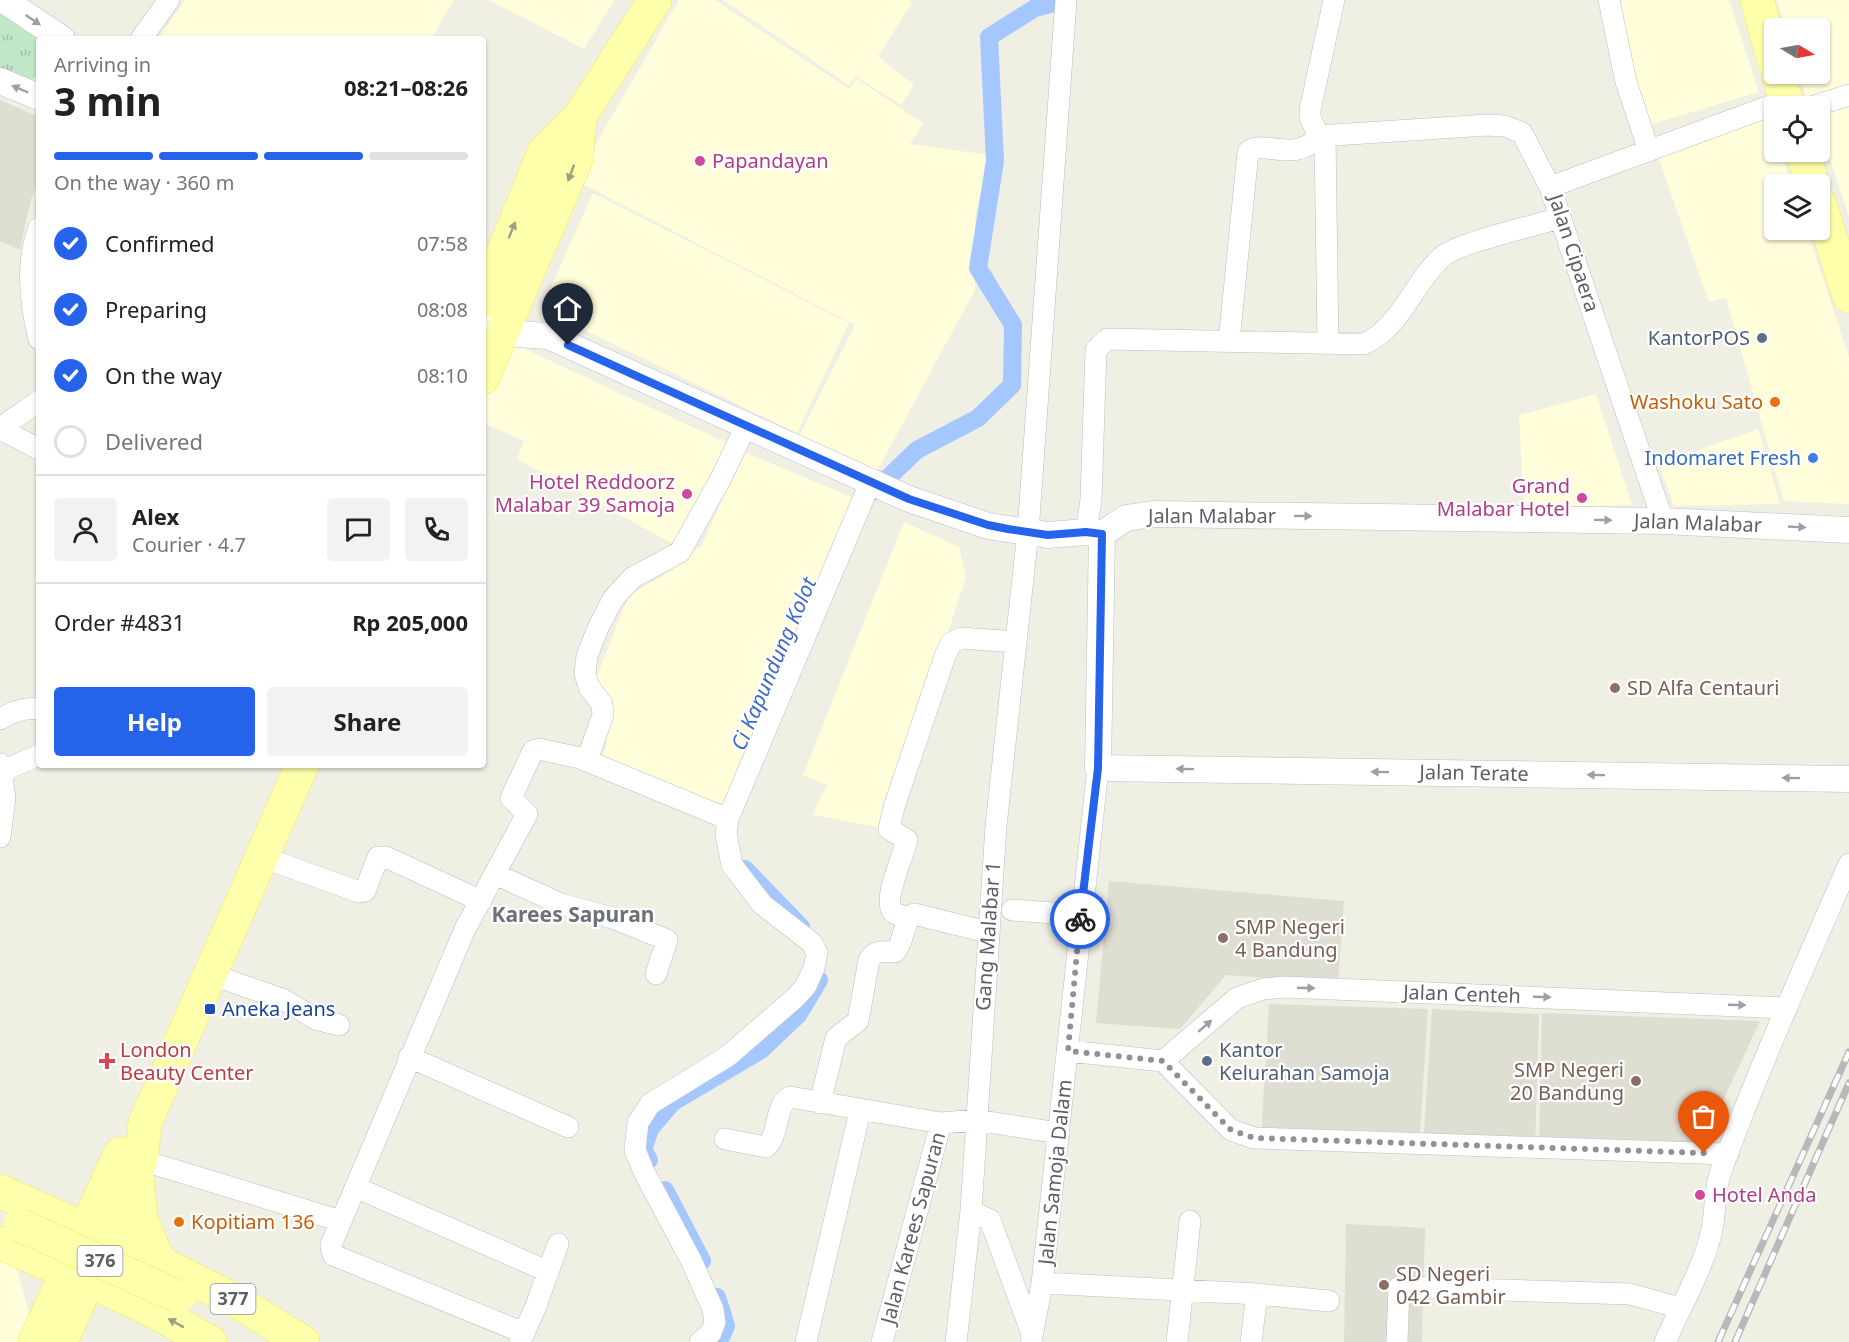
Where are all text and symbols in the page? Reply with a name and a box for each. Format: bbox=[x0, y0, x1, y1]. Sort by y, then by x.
one-way arrow bbox=[25, 14, 41, 25]
north arrow bbox=[1764, 18, 1830, 84]
map controls bbox=[1764, 18, 1830, 240]
text: Arriving in bbox=[54, 51, 151, 78]
text: 08:21–08:26 bbox=[344, 72, 468, 102]
text: 3 min bbox=[54, 74, 161, 127]
one-way arrow bbox=[10, 84, 28, 94]
button: locate bbox=[1764, 96, 1830, 162]
place label: Papandayan bbox=[712, 147, 829, 174]
marker: Papandayan bbox=[693, 154, 707, 168]
one-way arrow bbox=[566, 164, 575, 182]
text: On the way · 360 m bbox=[54, 169, 234, 196]
button: layers bbox=[1764, 174, 1830, 240]
street label: Jalan Cipaera bbox=[1542, 189, 1606, 315]
one-way arrow bbox=[507, 221, 517, 239]
icon: check bbox=[54, 227, 87, 260]
text: Confirmed bbox=[105, 228, 215, 258]
text: 07:58 bbox=[417, 230, 468, 257]
pin bbox=[542, 283, 593, 345]
icon: home bbox=[551, 292, 584, 325]
icon: check bbox=[54, 293, 87, 326]
text: Preparing bbox=[105, 294, 207, 324]
text: 08:08 bbox=[417, 296, 468, 323]
place label: KantorPOS bbox=[1648, 324, 1750, 351]
marker: KantorPOS bbox=[1755, 331, 1769, 345]
icon: check bbox=[54, 359, 87, 392]
text: On the way bbox=[105, 360, 222, 390]
text: 08:10 bbox=[417, 362, 468, 389]
place label: Washoku Sato bbox=[1630, 388, 1763, 415]
marker: Washoku Sato bbox=[1768, 395, 1782, 409]
text: Delivered bbox=[105, 426, 203, 456]
place label: Indomaret Fresh bbox=[1645, 444, 1801, 471]
marker: Indomaret Fresh bbox=[1806, 451, 1820, 465]
place label: Hotel Reddoorz Malabar 39 Samoja bbox=[495, 468, 675, 518]
place label: Grand Malabar Hotel bbox=[1437, 472, 1570, 522]
marker: Hotel Reddoorz Malabar 39 Samoja bbox=[680, 487, 694, 501]
marker: Grand Malabar Hotel bbox=[1575, 491, 1589, 505]
button: person bbox=[54, 498, 117, 561]
button: chat bbox=[327, 498, 390, 561]
button: phone bbox=[405, 498, 468, 561]
text: Alex bbox=[132, 501, 179, 531]
street label: Jalan Malabar bbox=[1146, 502, 1276, 529]
street label: Jalan Malabar bbox=[1632, 507, 1763, 538]
one-way arrow bbox=[1293, 511, 1312, 521]
one-way arrow bbox=[1593, 515, 1612, 525]
one-way arrow bbox=[1788, 523, 1807, 532]
text: Courier · 4.7 bbox=[132, 531, 246, 558]
water label: Ci Kapundung Kolot bbox=[724, 572, 823, 754]
text: Order #4831 bbox=[54, 607, 185, 637]
text: Rp 205,000 bbox=[352, 607, 468, 637]
place label: SD Alfa Centauri bbox=[1627, 674, 1780, 701]
marker: SD Alfa Centauri bbox=[1608, 681, 1622, 695]
button: Help bbox=[54, 687, 255, 756]
button: Share bbox=[267, 687, 468, 756]
street label: Jalan Terate bbox=[1417, 758, 1529, 787]
one-way arrow bbox=[1175, 764, 1194, 774]
one-way arrow bbox=[1370, 767, 1389, 777]
one-way arrow bbox=[1586, 770, 1605, 780]
one-way arrow bbox=[1781, 773, 1800, 783]
street label: Gang Malabar 1 bbox=[969, 860, 1006, 1012]
courier bbox=[1050, 889, 1110, 949]
district label: Karees Sapuran bbox=[492, 900, 654, 928]
icon: bike bbox=[1064, 903, 1097, 936]
place label: SMP Negeri 4 Bandung bbox=[1235, 913, 1345, 963]
marker: SMP Negeri 4 Bandung bbox=[1216, 931, 1230, 945]
street label: Jalan Centeh bbox=[1401, 978, 1521, 1009]
one-way arrow bbox=[1296, 983, 1315, 992]
one-way arrow bbox=[1533, 992, 1552, 1002]
place label: Aneka Jeans bbox=[222, 995, 335, 1022]
one-way arrow bbox=[1728, 1000, 1747, 1009]
marker: Aneka Jeans bbox=[203, 1002, 217, 1016]
one-way arrow bbox=[1197, 1019, 1213, 1032]
place label: London Beauty Center bbox=[120, 1036, 254, 1086]
place label: Kantor Kelurahan Samoja bbox=[1219, 1036, 1390, 1086]
marker: London Beauty Center bbox=[98, 1052, 116, 1070]
marker: Kantor Kelurahan Samoja bbox=[1200, 1054, 1214, 1068]
place label: SMP Negeri 20 Bandung bbox=[1510, 1056, 1624, 1106]
marker: SMP Negeri 20 Bandung bbox=[1629, 1074, 1643, 1088]
street label: Jalan Samoja Dalam bbox=[1031, 1078, 1078, 1268]
pin bbox=[1678, 1091, 1729, 1153]
icon: bag bbox=[1687, 1100, 1720, 1133]
street label: Jalan Karees Sapuran bbox=[873, 1129, 951, 1329]
place label: Hotel Anda bbox=[1712, 1181, 1816, 1208]
marker: Hotel Anda bbox=[1693, 1188, 1707, 1202]
place label: Kopitiam 136 bbox=[191, 1208, 315, 1235]
marker: Kopitiam 136 bbox=[172, 1215, 186, 1229]
road number: 376 bbox=[78, 1246, 122, 1276]
place label: SD Negeri 042 Gambir bbox=[1396, 1260, 1506, 1310]
marker: SD Negeri 042 Gambir bbox=[1377, 1278, 1391, 1292]
road number: 377 bbox=[210, 1284, 256, 1314]
one-way arrow bbox=[167, 1318, 184, 1328]

